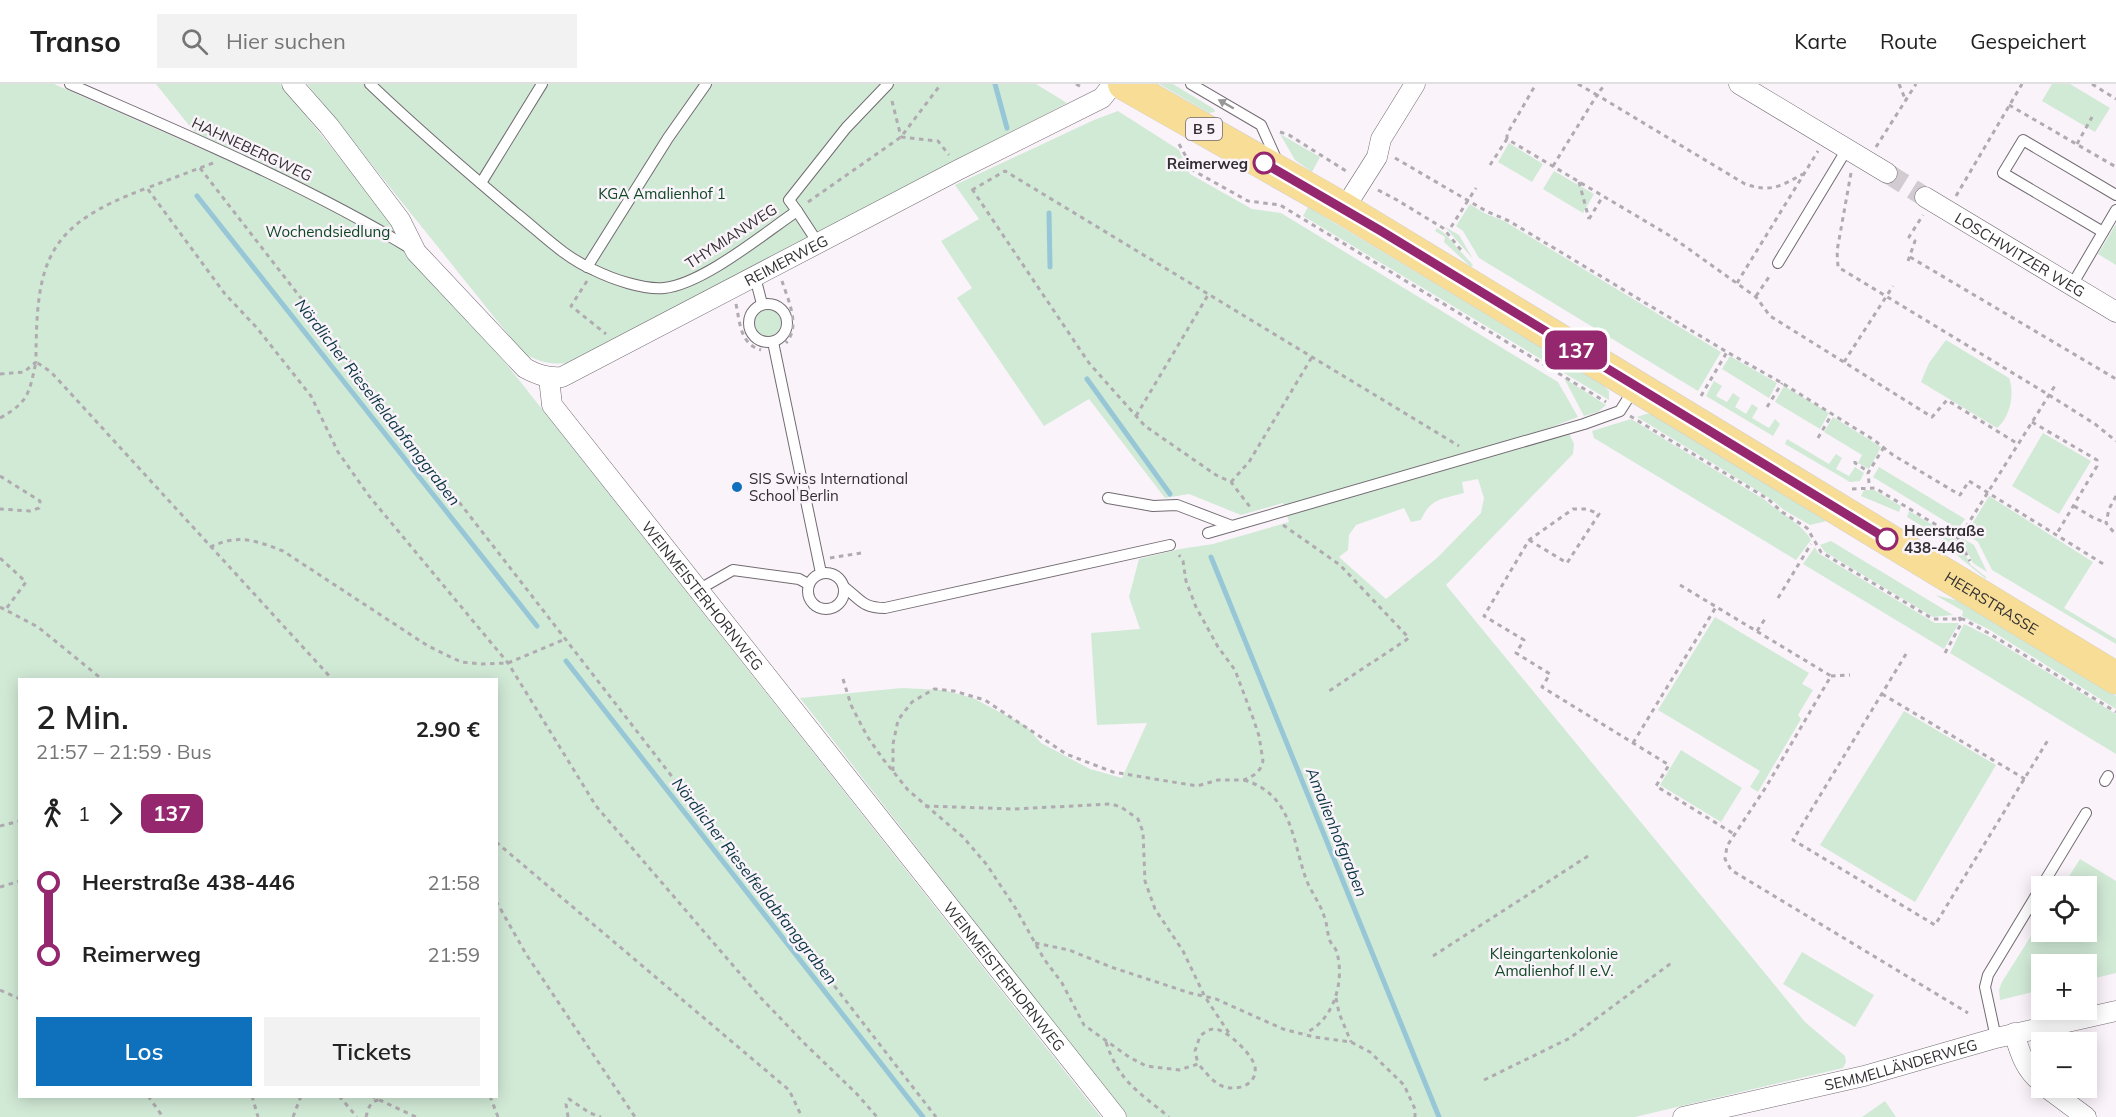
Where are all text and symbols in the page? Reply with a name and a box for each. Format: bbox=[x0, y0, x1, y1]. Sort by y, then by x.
search box bbox=[157, 14, 577, 68]
text: Transo bbox=[30, 24, 121, 59]
icon: search bbox=[178, 25, 211, 58]
text: Hier suchen bbox=[226, 27, 346, 55]
text: Karte bbox=[1794, 28, 1847, 54]
text: Route bbox=[1880, 28, 1937, 54]
text: Gespeichert bbox=[1970, 28, 2086, 54]
one-way arrow bbox=[1218, 99, 1234, 110]
street label: HAHNEBERGWEG bbox=[189, 113, 315, 185]
road number: B 5 bbox=[1186, 118, 1222, 140]
marker: Reimerweg bbox=[1253, 152, 1275, 174]
place label: Reimerweg bbox=[1167, 154, 1248, 173]
park label: KGA Amalienhof 1 bbox=[598, 184, 726, 203]
street label: THYMIANWEG bbox=[682, 199, 780, 273]
street label: LOSCHWITZER WEG bbox=[1952, 208, 2089, 301]
park label: Wochendsiedlung bbox=[266, 222, 390, 241]
street label: REIMERWEG bbox=[741, 230, 831, 290]
water label: Nördlicher Rieselfeldabfanggraben bbox=[291, 295, 465, 509]
line badge: 137 bbox=[1542, 330, 1610, 370]
text: 137 bbox=[1557, 337, 1595, 363]
place label: SIS Swiss International School Berlin bbox=[749, 469, 908, 505]
marker: SIS Swiss International School Berlin bbox=[730, 480, 744, 494]
street label: WEINMEISTERHORNWEG bbox=[638, 517, 768, 674]
place label: Heerstraße 438-446 bbox=[1904, 521, 1984, 557]
marker: Heerstraße 438-446 bbox=[1876, 528, 1898, 550]
street label: HEERSTRASSE bbox=[1941, 567, 2042, 638]
text: 2 Min. bbox=[36, 696, 129, 737]
text: 2.90 € bbox=[416, 715, 480, 743]
text: 21:57 – 21:59 · Bus bbox=[36, 739, 212, 764]
water label: Amalienhofgraben bbox=[1302, 764, 1372, 899]
water label: Nördlicher Rieselfeldabfanggraben bbox=[668, 774, 842, 988]
icon: walk bbox=[36, 797, 69, 830]
icon: forward bbox=[99, 797, 132, 830]
text: 137 bbox=[153, 800, 191, 826]
text: 1 bbox=[78, 801, 90, 826]
text: Heerstraße 438-446 bbox=[82, 868, 295, 896]
text: 21:58 bbox=[427, 870, 480, 895]
map controls bbox=[2031, 876, 2097, 1098]
button: locate bbox=[2031, 876, 2097, 942]
street label: WEINMEISTERHORNWEG bbox=[940, 898, 1069, 1055]
text: Reimerweg bbox=[82, 940, 201, 968]
text: 21:59 bbox=[427, 942, 480, 967]
park label: Kleingartenkolonie Amalienhof II e.V. bbox=[1490, 944, 1618, 980]
button: + bbox=[2031, 954, 2097, 1020]
button: Los bbox=[36, 1017, 252, 1086]
button: Tickets bbox=[264, 1017, 480, 1086]
button: − bbox=[2031, 1032, 2097, 1098]
street label: SEMMELLÄNDERWEG bbox=[1822, 1034, 1979, 1094]

